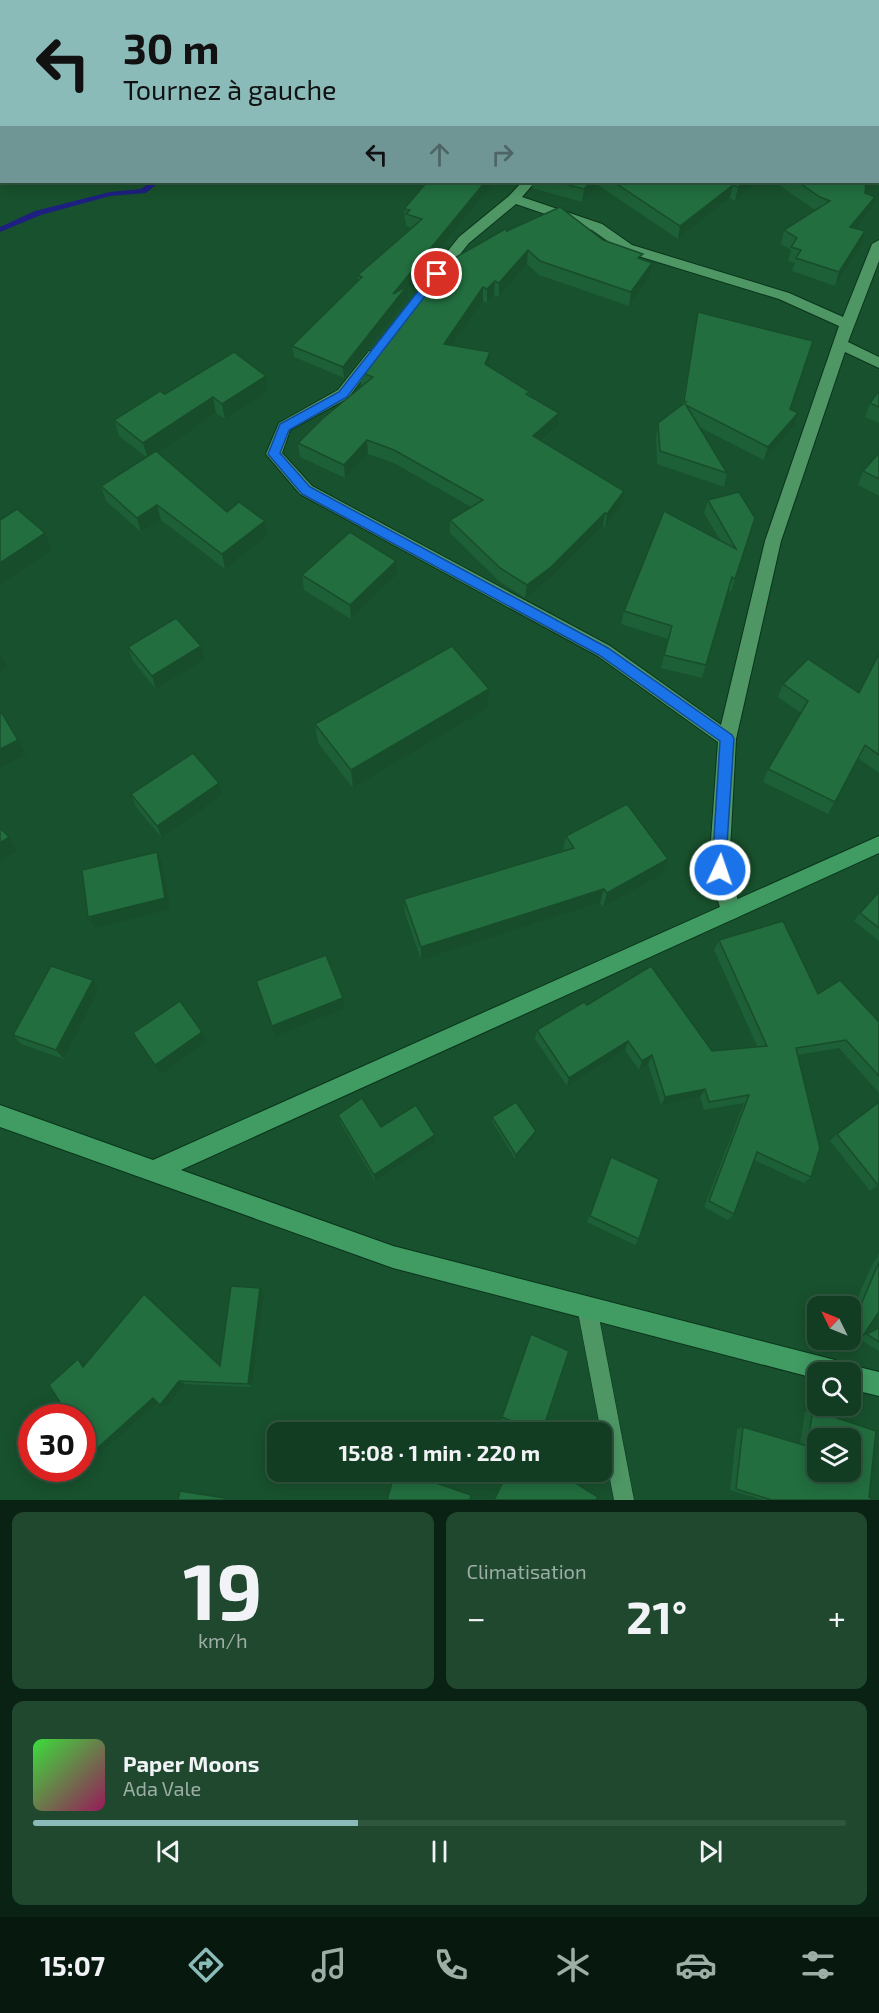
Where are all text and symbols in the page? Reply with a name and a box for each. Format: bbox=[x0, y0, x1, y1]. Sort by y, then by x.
text: 30 m bbox=[123, 22, 219, 72]
icon: left bbox=[24, 24, 102, 102]
text: Tournez à gauche bbox=[123, 73, 337, 105]
icon: left bbox=[360, 138, 393, 171]
icon: ahead bbox=[423, 138, 456, 171]
icon: right bbox=[486, 138, 519, 171]
pin bbox=[411, 248, 462, 299]
icon: arrive bbox=[420, 257, 453, 290]
position arrow bbox=[688, 838, 752, 902]
north arrow bbox=[807, 1296, 861, 1350]
map controls bbox=[807, 1296, 861, 1482]
button: search bbox=[807, 1362, 861, 1416]
speed limit sign: 30 bbox=[18, 1404, 96, 1482]
button: layers bbox=[807, 1428, 861, 1482]
text: 15:08 · 1 min · 220 m bbox=[339, 1439, 540, 1465]
text: 19 bbox=[183, 1542, 263, 1636]
text: Climatisation bbox=[467, 1559, 587, 1583]
text: 21° bbox=[626, 1589, 687, 1643]
text: − bbox=[467, 1597, 486, 1637]
text: + bbox=[828, 1597, 846, 1637]
text: km/h bbox=[198, 1628, 248, 1652]
text: Paper Moons bbox=[123, 1750, 259, 1776]
text: Ada Vale bbox=[123, 1776, 201, 1800]
icon: previous bbox=[152, 1835, 185, 1868]
icon: pause bbox=[423, 1835, 456, 1868]
icon: next bbox=[694, 1835, 727, 1868]
icon: directions bbox=[185, 1944, 227, 1986]
icon: music bbox=[308, 1944, 350, 1986]
icon: phone bbox=[430, 1944, 472, 1986]
icon: climate bbox=[552, 1944, 594, 1986]
icon: car bbox=[675, 1944, 717, 1986]
icon: filters bbox=[797, 1944, 839, 1986]
text: 15:07 bbox=[40, 1949, 105, 1981]

